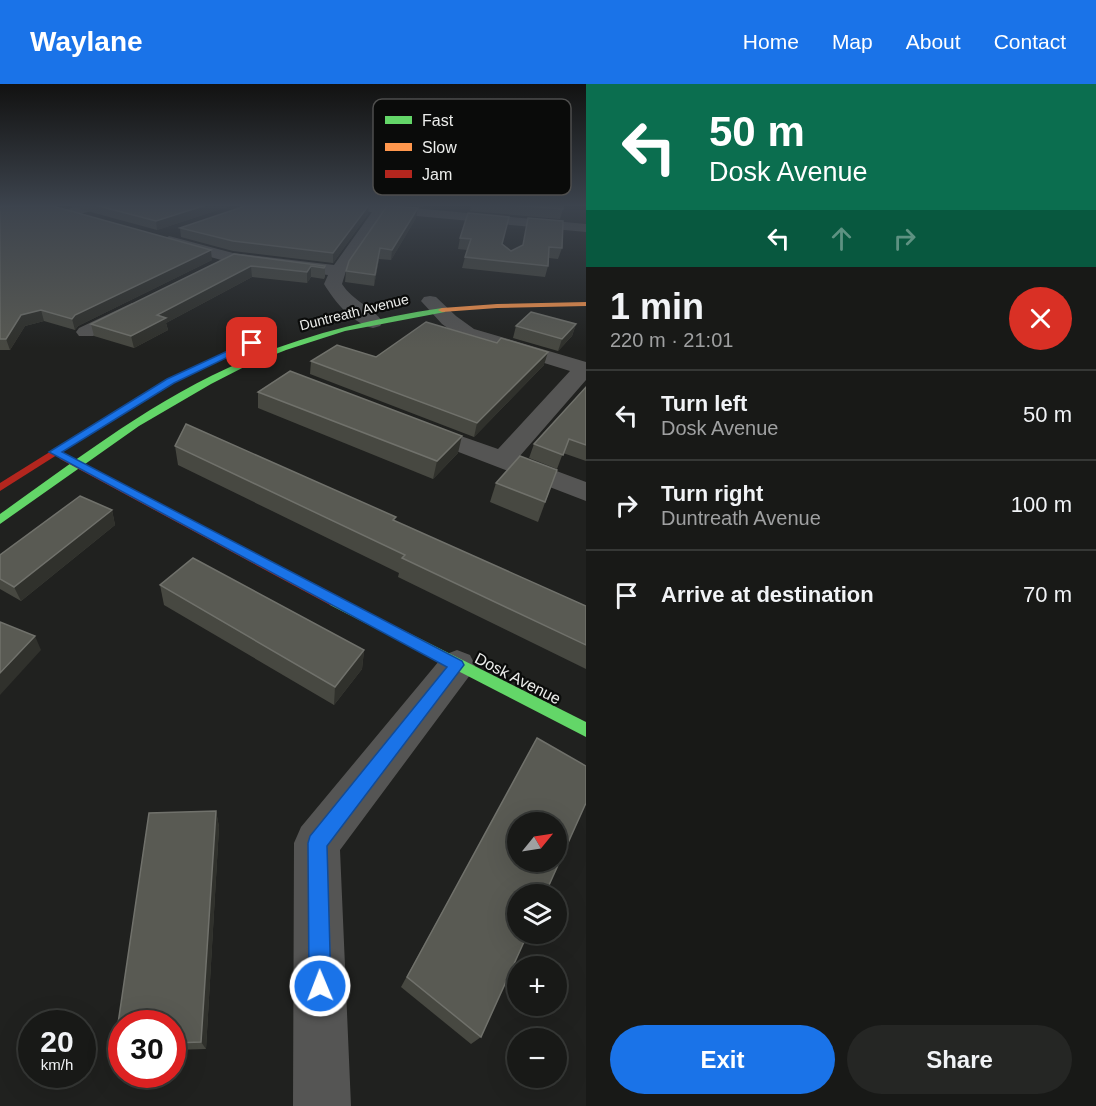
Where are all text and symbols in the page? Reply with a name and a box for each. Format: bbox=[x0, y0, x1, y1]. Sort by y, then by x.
text: Waylane bbox=[30, 26, 143, 57]
text: Home bbox=[743, 30, 799, 53]
text: Map bbox=[832, 30, 873, 53]
text: About bbox=[906, 30, 961, 53]
text: Contact bbox=[994, 30, 1066, 53]
legend bbox=[373, 99, 571, 195]
icon: left bbox=[610, 108, 688, 186]
text: 50 m bbox=[709, 108, 805, 155]
text: Fast bbox=[422, 112, 454, 129]
text: Slow bbox=[422, 139, 457, 156]
text: Dosk Avenue bbox=[709, 157, 868, 187]
text: Jam bbox=[422, 166, 452, 183]
icon: left bbox=[762, 222, 795, 255]
icon: ahead bbox=[825, 222, 858, 255]
icon: right bbox=[888, 222, 921, 255]
text: 1 min bbox=[610, 286, 704, 327]
button: close bbox=[1009, 287, 1072, 350]
street label: Duntreath Avenue bbox=[298, 291, 410, 333]
pin bbox=[226, 317, 277, 368]
icon: arrive bbox=[235, 326, 268, 359]
text: 220 m · 21:01 bbox=[610, 329, 733, 351]
text: Turn left bbox=[661, 391, 747, 416]
icon: left bbox=[610, 399, 643, 432]
text: 50 m bbox=[1023, 402, 1072, 427]
text: Dosk Avenue bbox=[661, 417, 779, 439]
text: Turn right bbox=[661, 481, 763, 506]
icon: right bbox=[610, 489, 643, 522]
text: 100 m bbox=[1011, 492, 1072, 517]
text: Duntreath Avenue bbox=[661, 507, 821, 529]
icon: arrive bbox=[610, 579, 643, 612]
text: Arrive at destination bbox=[661, 582, 874, 607]
text: 70 m bbox=[1023, 582, 1072, 607]
street label: Dosk Avenue bbox=[472, 650, 564, 707]
north arrow bbox=[507, 812, 567, 872]
map controls bbox=[507, 812, 567, 1088]
button: layers bbox=[507, 884, 567, 944]
position arrow bbox=[288, 954, 352, 1018]
button: + bbox=[507, 956, 567, 1016]
speed limit sign: 30 bbox=[108, 1010, 186, 1088]
text: 20 bbox=[40, 1025, 74, 1058]
button: Exit bbox=[610, 1025, 835, 1094]
button: Share bbox=[847, 1025, 1072, 1094]
button: − bbox=[507, 1028, 567, 1088]
text: km/h bbox=[41, 1056, 73, 1073]

